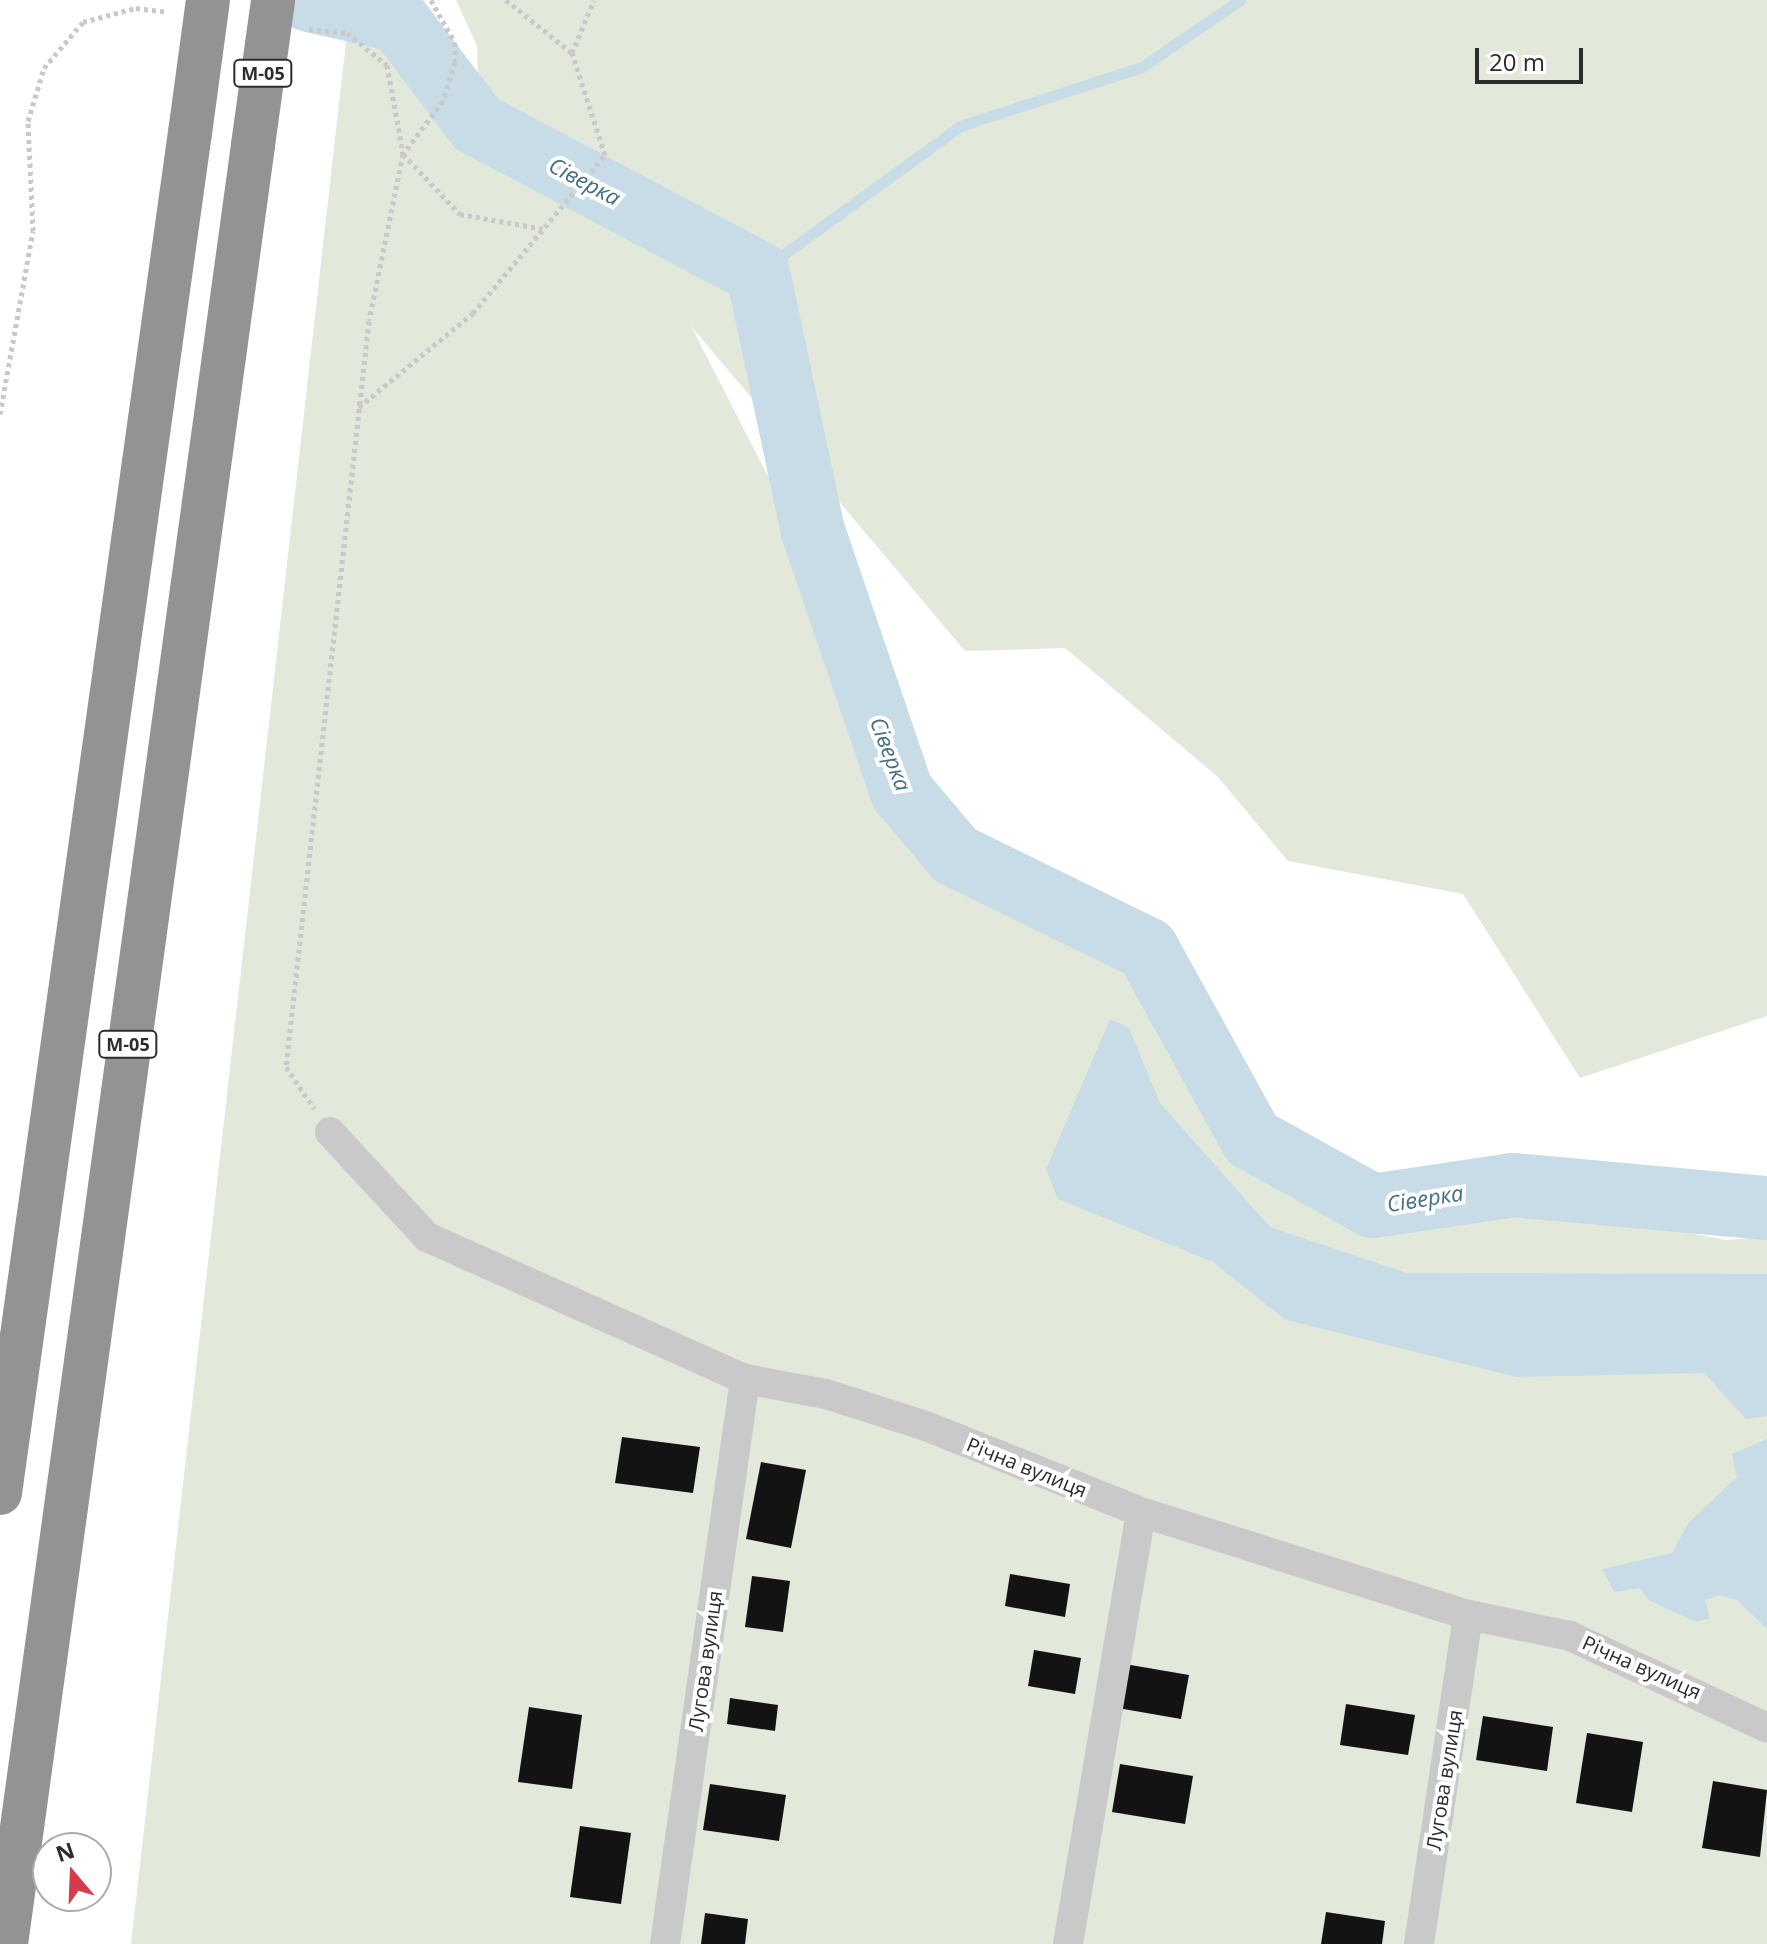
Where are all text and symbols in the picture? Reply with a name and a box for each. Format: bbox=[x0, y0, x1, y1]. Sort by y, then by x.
scale bar bbox=[1479, 32, 1587, 82]
text: 20 m bbox=[1489, 45, 1545, 78]
road number: М-05 bbox=[233, 59, 293, 87]
water label: Сіверка bbox=[545, 151, 625, 211]
water label: Сіверка bbox=[865, 713, 917, 795]
road number: М-05 bbox=[98, 1030, 158, 1058]
water label: Сіверка bbox=[1385, 1179, 1465, 1217]
street label: Річна вулиця bbox=[963, 1432, 1091, 1502]
street label: Лугова вулиця bbox=[683, 1589, 727, 1733]
street label: Річна вулиця bbox=[1579, 1630, 1705, 1704]
street label: Лугова вулиця bbox=[1421, 1708, 1467, 1852]
north arrow bbox=[32, 1832, 112, 1912]
text: N bbox=[51, 1834, 78, 1868]

